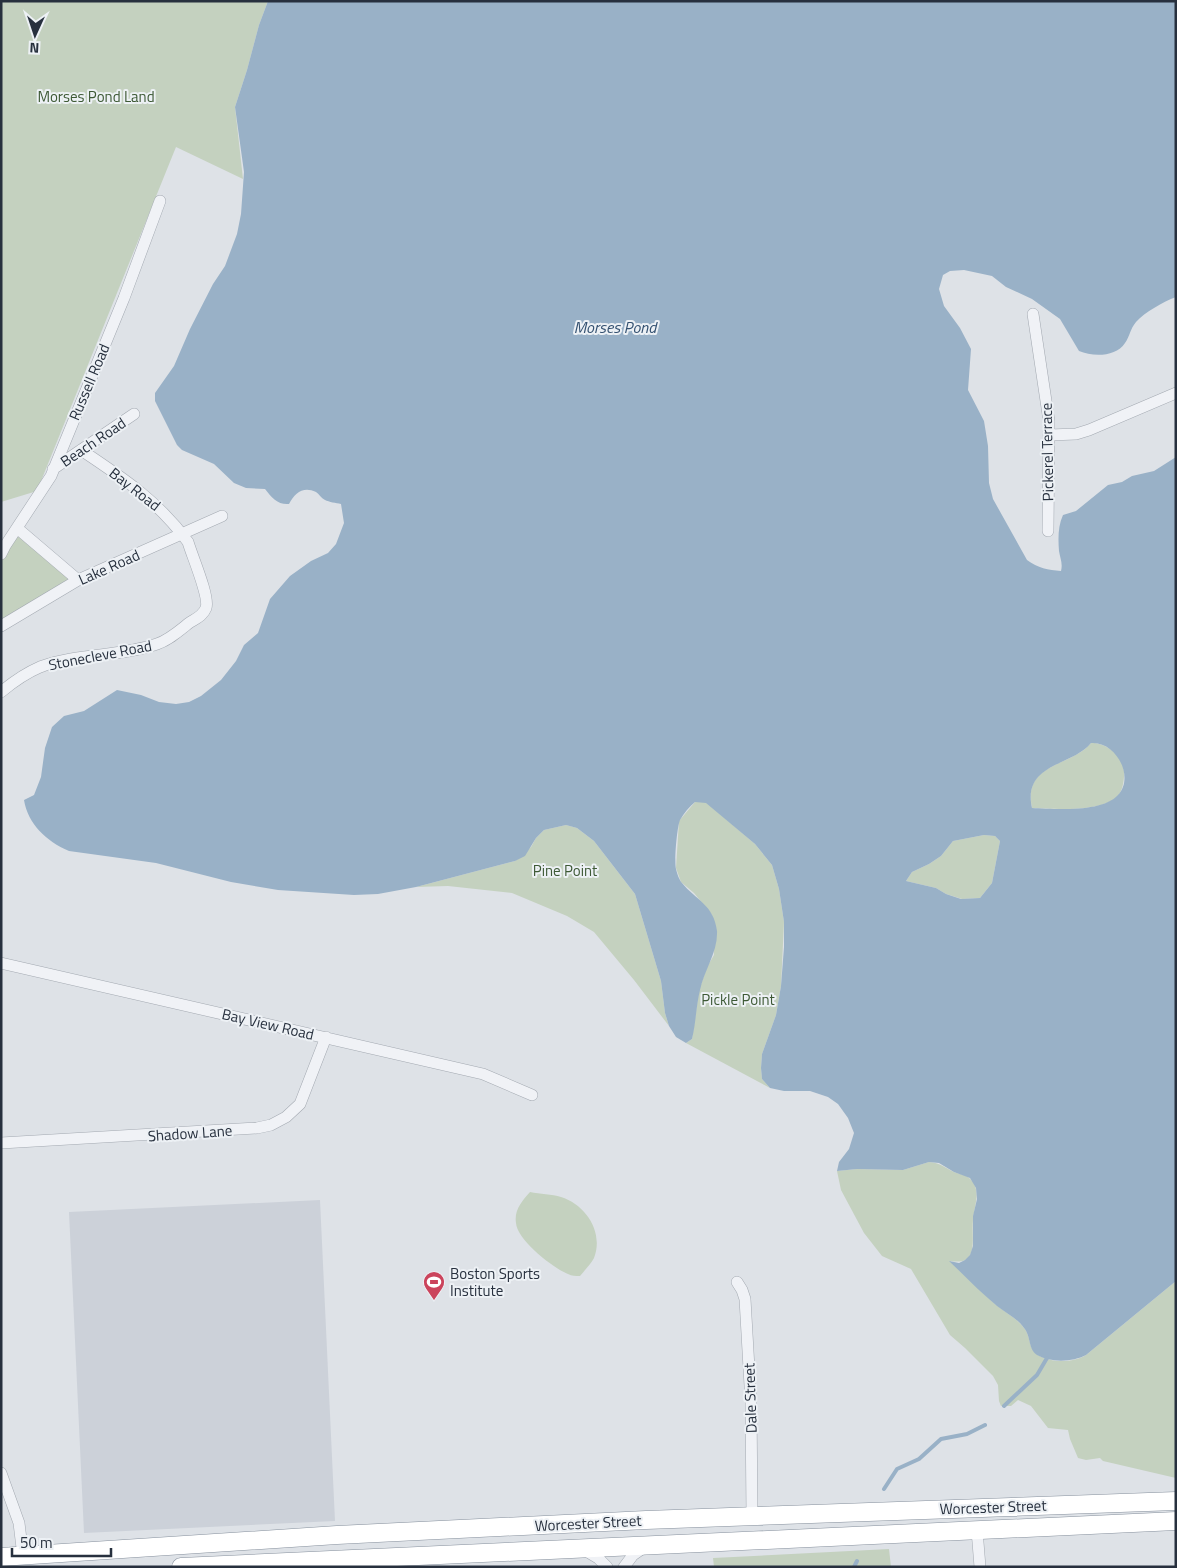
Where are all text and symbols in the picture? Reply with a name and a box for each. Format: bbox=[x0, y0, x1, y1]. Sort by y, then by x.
north arrow bbox=[10, 10, 60, 60]
text: N bbox=[29, 38, 40, 59]
park label: Morses Pond Land bbox=[37, 85, 155, 108]
water label: Morses Pond bbox=[574, 315, 658, 339]
street label: Russell Road bbox=[63, 340, 115, 424]
street label: Pickerel Terrace bbox=[1035, 402, 1059, 502]
street label: Beach Road bbox=[56, 412, 130, 472]
street label: Bay Road bbox=[104, 462, 166, 516]
street label: Lake Road bbox=[75, 543, 143, 591]
street label: Stonecleve Road bbox=[46, 634, 154, 676]
park label: Pine Point bbox=[533, 859, 598, 882]
park label: Pickle Point bbox=[701, 988, 776, 1011]
street label: Bay View Road bbox=[220, 1002, 316, 1046]
street label: Shadow Lane bbox=[147, 1119, 233, 1147]
place label: Boston Sports Institute bbox=[450, 1262, 540, 1302]
sports icon: Boston Sports Institute bbox=[422, 1270, 446, 1301]
street label: Dale Street bbox=[737, 1362, 763, 1433]
street label: Worcester Street bbox=[939, 1494, 1048, 1520]
street label: Worcester Street bbox=[534, 1509, 643, 1537]
scale bar bbox=[12, 1526, 111, 1558]
text: 50 m bbox=[20, 1531, 53, 1554]

